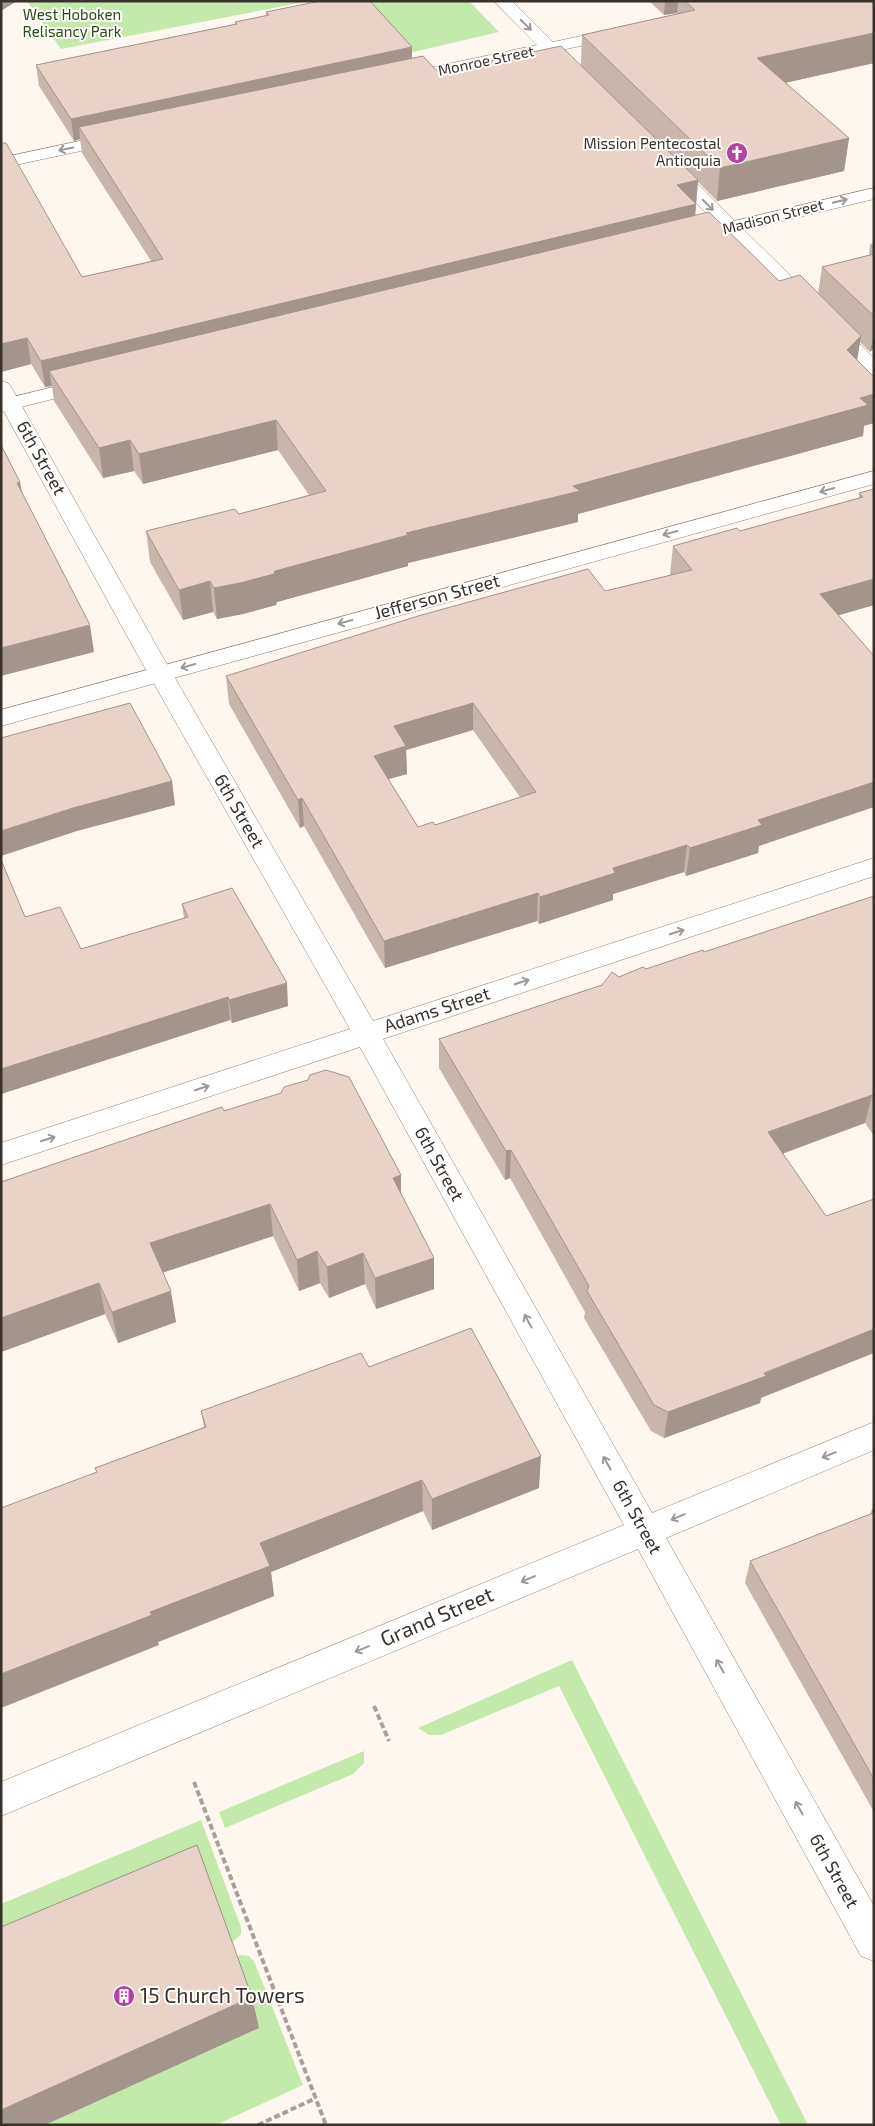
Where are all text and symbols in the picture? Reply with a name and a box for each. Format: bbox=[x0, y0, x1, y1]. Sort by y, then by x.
park label: West Hoboken Relisancy Park bbox=[23, 5, 122, 40]
one-way arrow bbox=[520, 18, 532, 31]
street label: Monroe Street bbox=[436, 41, 536, 79]
place label: Mission Pentecostal Antioquia bbox=[584, 134, 722, 169]
church icon: Mission Pentecostal Antioquia bbox=[725, 141, 749, 165]
one-way arrow bbox=[59, 145, 75, 154]
street label: Madison Street bbox=[720, 195, 825, 237]
one-way arrow bbox=[832, 196, 848, 205]
one-way arrow bbox=[702, 199, 714, 211]
street label: 6th Street bbox=[12, 416, 71, 499]
one-way arrow bbox=[819, 486, 835, 496]
one-way arrow bbox=[662, 529, 678, 539]
street label: Jefferson Street bbox=[372, 569, 502, 623]
one-way arrow bbox=[337, 618, 353, 628]
one-way arrow bbox=[180, 661, 196, 671]
street label: 6th Street bbox=[210, 770, 270, 851]
one-way arrow bbox=[668, 926, 684, 936]
one-way arrow bbox=[514, 977, 530, 986]
street label: Adams Street bbox=[381, 981, 493, 1037]
one-way arrow bbox=[193, 1082, 209, 1092]
street label: 6th Street bbox=[410, 1122, 469, 1205]
one-way arrow bbox=[39, 1134, 55, 1143]
one-way arrow bbox=[522, 1315, 532, 1329]
one-way arrow bbox=[822, 1451, 837, 1460]
one-way arrow bbox=[602, 1456, 612, 1471]
street label: 6th Street bbox=[608, 1475, 667, 1558]
one-way arrow bbox=[671, 1512, 686, 1522]
one-way arrow bbox=[521, 1576, 536, 1585]
street label: Grand Street bbox=[376, 1581, 497, 1651]
one-way arrow bbox=[355, 1644, 370, 1654]
one-way arrow bbox=[715, 1659, 725, 1674]
one-way arrow bbox=[794, 1801, 804, 1816]
street label: 6th Street bbox=[805, 1829, 864, 1912]
place label: 15 Church Towers bbox=[140, 1982, 305, 2007]
building icon: 15 Church Towers bbox=[112, 1984, 136, 2008]

